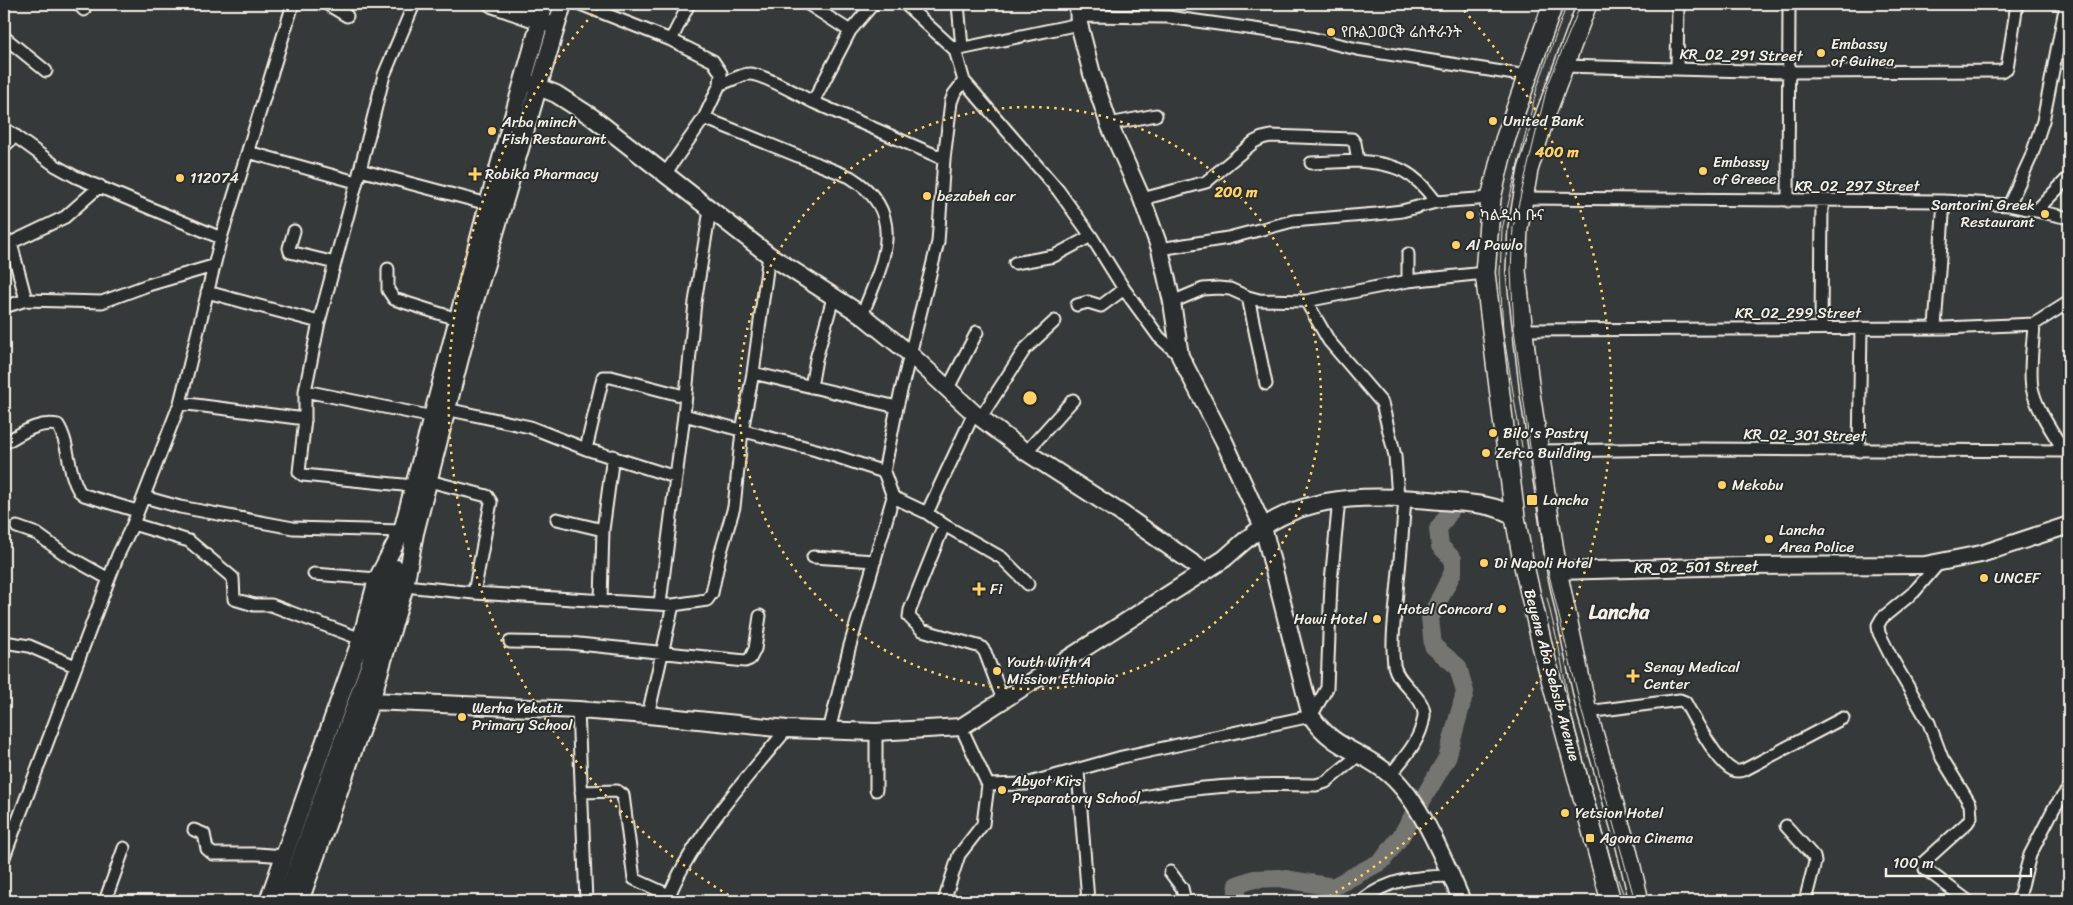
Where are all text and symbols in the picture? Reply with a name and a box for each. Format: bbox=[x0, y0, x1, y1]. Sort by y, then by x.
place label: የቡልጋወርቅ ሬስቶራንት bbox=[1341, 19, 1462, 45]
marker: የቡልጋወርቅ ሬስቶራንት bbox=[1325, 26, 1337, 38]
place label: Embassy of Guinea bbox=[1831, 31, 1894, 74]
street label: KR_02_291 Street bbox=[1679, 41, 1804, 69]
marker: Embassy of Guinea bbox=[1815, 47, 1827, 59]
place label: United Bank bbox=[1503, 108, 1584, 134]
place label: Arba minch Fish Restaurant bbox=[501, 109, 607, 152]
marker: United Bank bbox=[1487, 115, 1499, 127]
marker: Arba minch Fish Restaurant bbox=[486, 125, 498, 137]
text: 400 m bbox=[1534, 139, 1579, 165]
place label: Embassy of Greece bbox=[1713, 149, 1777, 192]
place label: Robika Pharmacy bbox=[485, 161, 599, 187]
place label: 112074 bbox=[190, 165, 239, 191]
marker: Embassy of Greece bbox=[1697, 165, 1709, 177]
marker: Robika Pharmacy bbox=[469, 168, 481, 180]
marker: 112074 bbox=[174, 172, 186, 184]
street label: KR_02_297 Street bbox=[1794, 173, 1921, 199]
text: 200 m bbox=[1213, 179, 1258, 205]
place label: bezabeh car bbox=[937, 183, 1017, 209]
marker: bezabeh car bbox=[921, 190, 933, 202]
place label: Santorini Greek Restaurant bbox=[1931, 192, 2035, 235]
place label: ካልዲስ ቡና bbox=[1480, 202, 1545, 228]
marker: Santorini Greek Restaurant bbox=[2039, 208, 2051, 220]
marker: ካልዲስ ቡና bbox=[1464, 209, 1476, 221]
place label: Al Pawlo bbox=[1465, 232, 1523, 258]
marker: Al Pawlo bbox=[1450, 239, 1462, 251]
street label: KR_02_299 Street bbox=[1735, 300, 1862, 326]
centre of rings bbox=[1021, 389, 1039, 407]
place label: Bilo's Pastry bbox=[1503, 420, 1588, 446]
street label: KR_02_301 Street bbox=[1743, 421, 1868, 449]
marker: Bilo's Pastry bbox=[1487, 427, 1499, 439]
place label: Zefco Building bbox=[1496, 440, 1591, 466]
marker: Zefco Building bbox=[1480, 447, 1492, 459]
place label: Mekobu bbox=[1732, 472, 1784, 498]
marker: Mekobu bbox=[1716, 479, 1728, 491]
place label: Lancha bbox=[1543, 487, 1589, 513]
marker: Lancha bbox=[1525, 493, 1539, 507]
place label: Lancha Area Police bbox=[1778, 517, 1855, 560]
marker: Lancha Area Police bbox=[1763, 533, 1775, 545]
place label: Di Napoli Hotel bbox=[1494, 550, 1593, 576]
street label: KR_02_501 Street bbox=[1634, 553, 1759, 581]
marker: Di Napoli Hotel bbox=[1478, 557, 1490, 569]
place label: UNCEF bbox=[1994, 565, 2041, 591]
marker: UNCEF bbox=[1978, 572, 1990, 584]
place label: Fi bbox=[990, 576, 1003, 602]
marker: Fi bbox=[972, 582, 986, 596]
street label: Beyene Aba Sebsib Avenue bbox=[1516, 586, 1588, 764]
district label: Lancha bbox=[1589, 595, 1650, 630]
place label: Hotel Concord bbox=[1397, 596, 1493, 622]
marker: Hotel Concord bbox=[1496, 603, 1508, 615]
place label: Hawi Hotel bbox=[1294, 606, 1368, 632]
marker: Hawi Hotel bbox=[1371, 613, 1383, 625]
place label: Youth With A Mission Ethiopia bbox=[1007, 649, 1115, 692]
place label: Senay Medical Center bbox=[1644, 654, 1741, 697]
marker: Youth With A Mission Ethiopia bbox=[991, 665, 1003, 677]
marker: Senay Medical Center bbox=[1626, 669, 1640, 683]
place label: Werha Yekatit Primary School bbox=[472, 695, 573, 738]
marker: Werha Yekatit Primary School bbox=[456, 711, 468, 723]
place label: Abyot Kirs Preparatory School bbox=[1011, 768, 1141, 811]
marker: Abyot Kirs Preparatory School bbox=[996, 784, 1008, 796]
place label: Yetsion Hotel bbox=[1575, 800, 1664, 826]
marker: Yetsion Hotel bbox=[1559, 807, 1571, 819]
place label: Agona Cinema bbox=[1599, 825, 1693, 851]
marker: Agona Cinema bbox=[1584, 832, 1596, 844]
scale bar bbox=[1886, 845, 2030, 877]
text: 100 m bbox=[1893, 850, 1934, 876]

